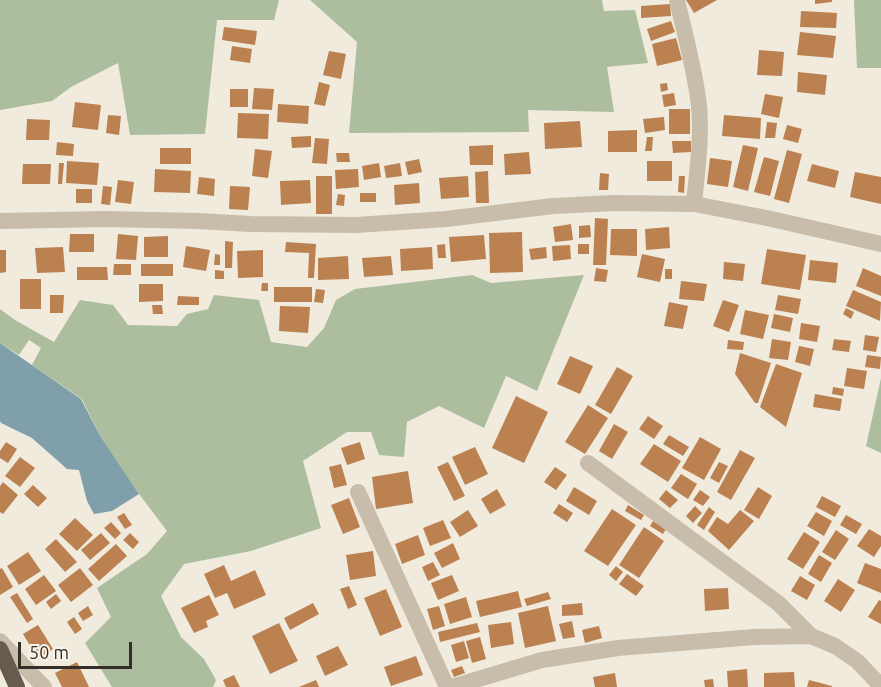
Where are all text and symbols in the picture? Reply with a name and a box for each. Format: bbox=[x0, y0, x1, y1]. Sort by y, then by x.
scale bar bbox=[21, 630, 135, 668]
text: 50 m bbox=[29, 642, 69, 662]

